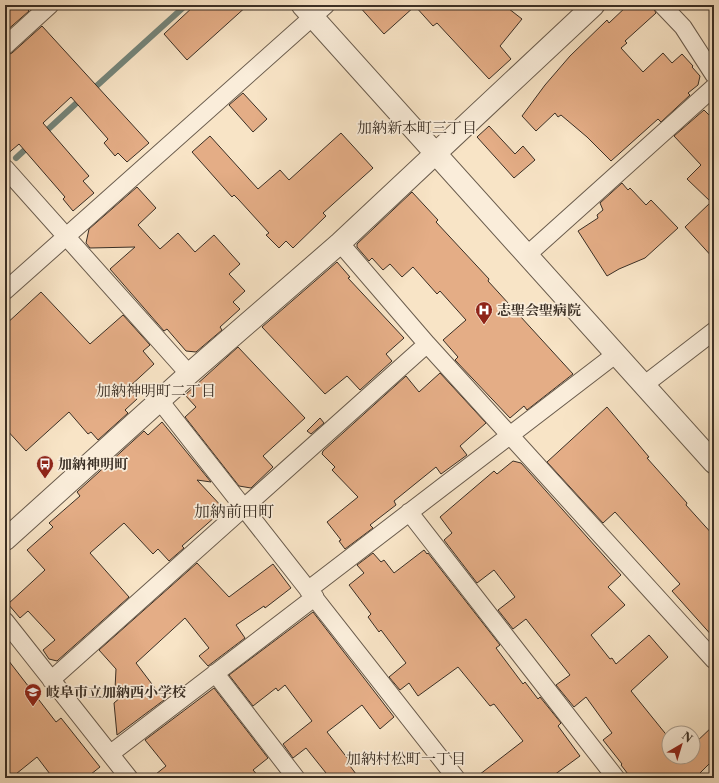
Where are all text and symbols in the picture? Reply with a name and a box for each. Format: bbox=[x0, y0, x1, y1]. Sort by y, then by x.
district label: 加納新本町三丁目 bbox=[357, 118, 477, 137]
hospital icon: 志聖会聖病院 bbox=[474, 300, 494, 325]
place label: 志聖会聖病院 bbox=[497, 301, 581, 319]
district label: 加納神明町二丁目 bbox=[96, 381, 216, 400]
bus stop icon: 加納神明町 bbox=[35, 454, 55, 479]
place label: 加納神明町 bbox=[58, 455, 129, 473]
district label: 加納前田町 bbox=[194, 501, 274, 521]
school or university icon: 岐阜市立加納西小学校 bbox=[23, 682, 43, 707]
place label: 岐阜市立加納西小学校 bbox=[46, 683, 186, 701]
north arrow bbox=[661, 725, 701, 765]
text: N bbox=[679, 729, 696, 746]
district label: 加納村松町一丁目 bbox=[346, 749, 466, 768]

